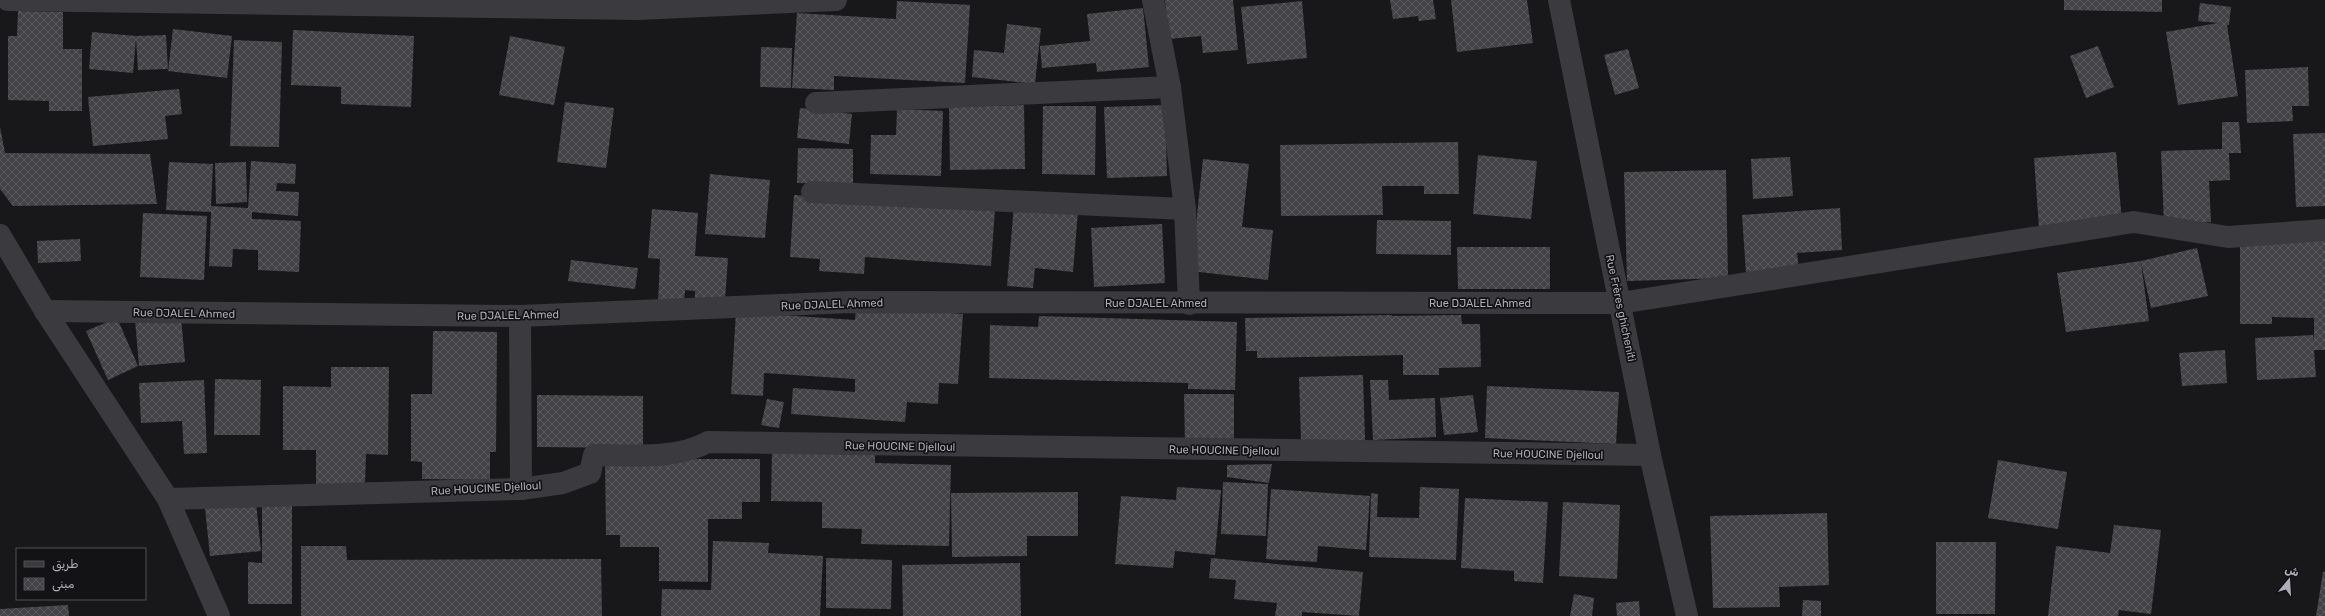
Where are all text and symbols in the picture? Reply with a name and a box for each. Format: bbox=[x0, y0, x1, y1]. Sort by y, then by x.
street label: Rue Frères ghicheniti bbox=[1603, 254, 1638, 363]
street label: Rue DJALEL Ahmed bbox=[781, 296, 883, 313]
street label: Rue DJALEL Ahmed bbox=[1105, 297, 1207, 310]
street label: Rue DJALEL Ahmed bbox=[1429, 297, 1531, 310]
street label: Rue DJALEL Ahmed bbox=[133, 306, 235, 321]
street label: Rue DJALEL Ahmed bbox=[457, 308, 559, 323]
street label: Rue HOUCINE Djelloul bbox=[845, 439, 955, 454]
street label: Rue HOUCINE Djelloul bbox=[1169, 443, 1279, 458]
street label: Rue HOUCINE Djelloul bbox=[1493, 447, 1603, 462]
street label: Rue HOUCINE Djelloul bbox=[430, 479, 542, 498]
legend bbox=[16, 548, 146, 600]
text: طريق bbox=[52, 557, 78, 572]
north arrow bbox=[2269, 560, 2309, 600]
text: ش bbox=[2283, 563, 2301, 579]
text: مبنى bbox=[52, 577, 75, 592]

